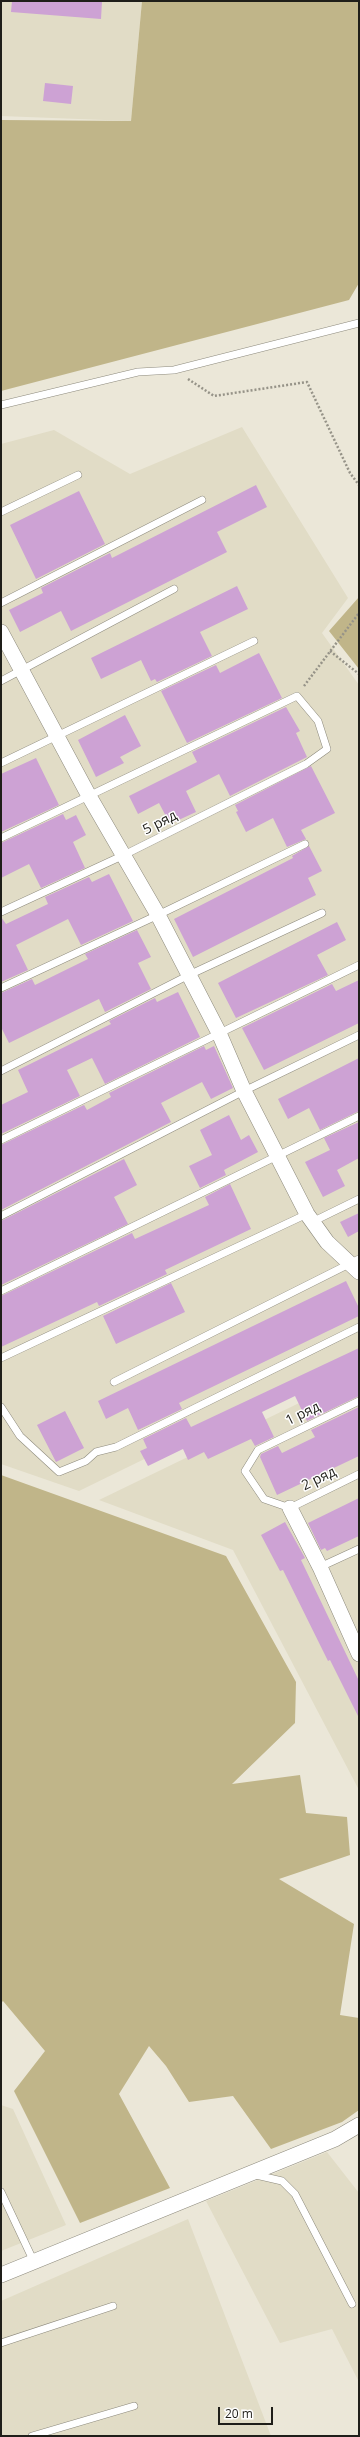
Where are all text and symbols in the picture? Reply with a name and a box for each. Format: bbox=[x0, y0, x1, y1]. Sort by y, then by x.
street label: 5 ряд bbox=[140, 807, 180, 839]
street label: 1 ряд bbox=[283, 1399, 323, 1429]
street label: 2 ряд bbox=[299, 1464, 339, 1494]
scale bar bbox=[220, 2399, 275, 2425]
text: 20 m bbox=[225, 2405, 253, 2422]

